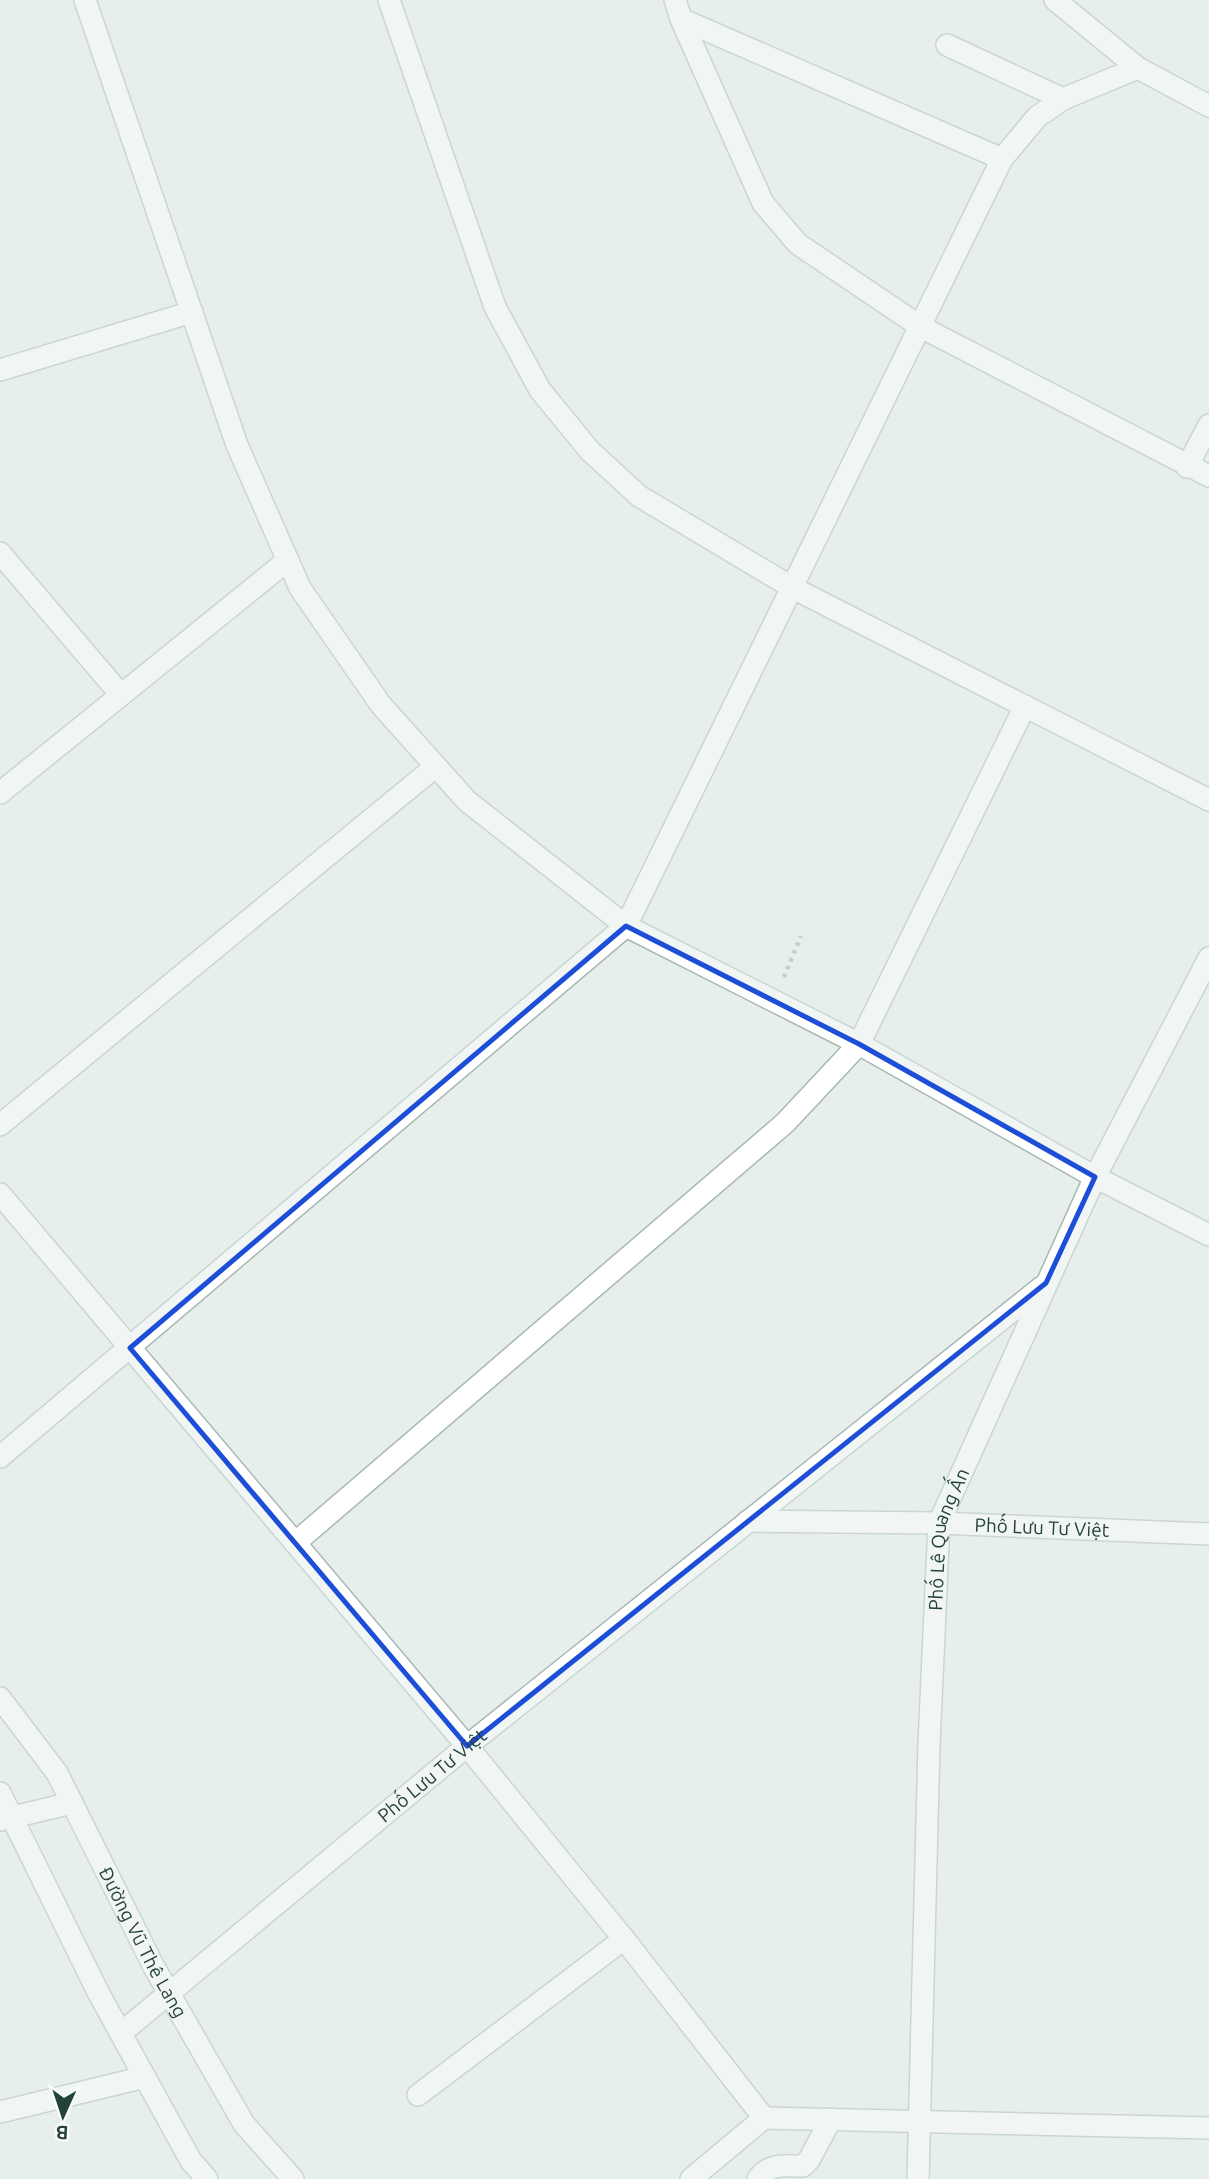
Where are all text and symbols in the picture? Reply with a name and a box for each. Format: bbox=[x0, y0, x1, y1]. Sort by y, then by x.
street label: Phố Lê Quang Ấn bbox=[923, 1465, 973, 1611]
street label: Phố Lưu Tư Việt bbox=[974, 1513, 1110, 1541]
street label: Phố Lưu Tư Việt bbox=[373, 1723, 491, 1827]
street label: Đường Vũ Thê Lang bbox=[95, 1863, 192, 2021]
north arrow bbox=[28, 2081, 98, 2151]
text: B bbox=[55, 2122, 69, 2144]

